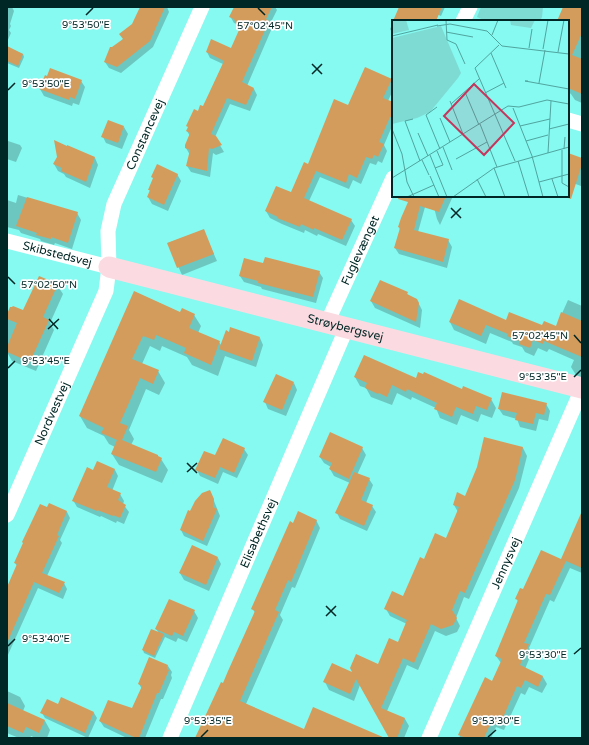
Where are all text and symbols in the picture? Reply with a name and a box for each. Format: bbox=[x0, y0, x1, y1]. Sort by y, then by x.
text: 9°53'50"E bbox=[62, 19, 110, 31]
text: 57°02'45"N bbox=[237, 20, 293, 32]
inset map bbox=[392, 20, 569, 197]
text: 9°53'50"E bbox=[22, 78, 70, 90]
street label: Constancevej bbox=[123, 97, 167, 172]
street label: Fuglevænget bbox=[338, 213, 382, 287]
street label: Skibstedsvej bbox=[21, 238, 93, 269]
text: 57°02'50"N bbox=[21, 279, 77, 291]
street label: Strøybergsvej bbox=[306, 311, 385, 344]
text: 57°02'45"N bbox=[512, 330, 568, 342]
text: 9°53'45"E bbox=[22, 355, 70, 367]
text: 9°53'35"E bbox=[519, 371, 567, 383]
street label: Nordvestvej bbox=[32, 379, 72, 448]
street label: Elisabethsvej bbox=[237, 496, 279, 570]
street label: Jennysvej bbox=[488, 535, 523, 591]
text: 9°53'40"E bbox=[22, 633, 70, 645]
text: 9°53'30"E bbox=[519, 649, 567, 661]
text: 9°53'35"E bbox=[184, 715, 232, 727]
text: 9°53'30"E bbox=[472, 715, 520, 727]

